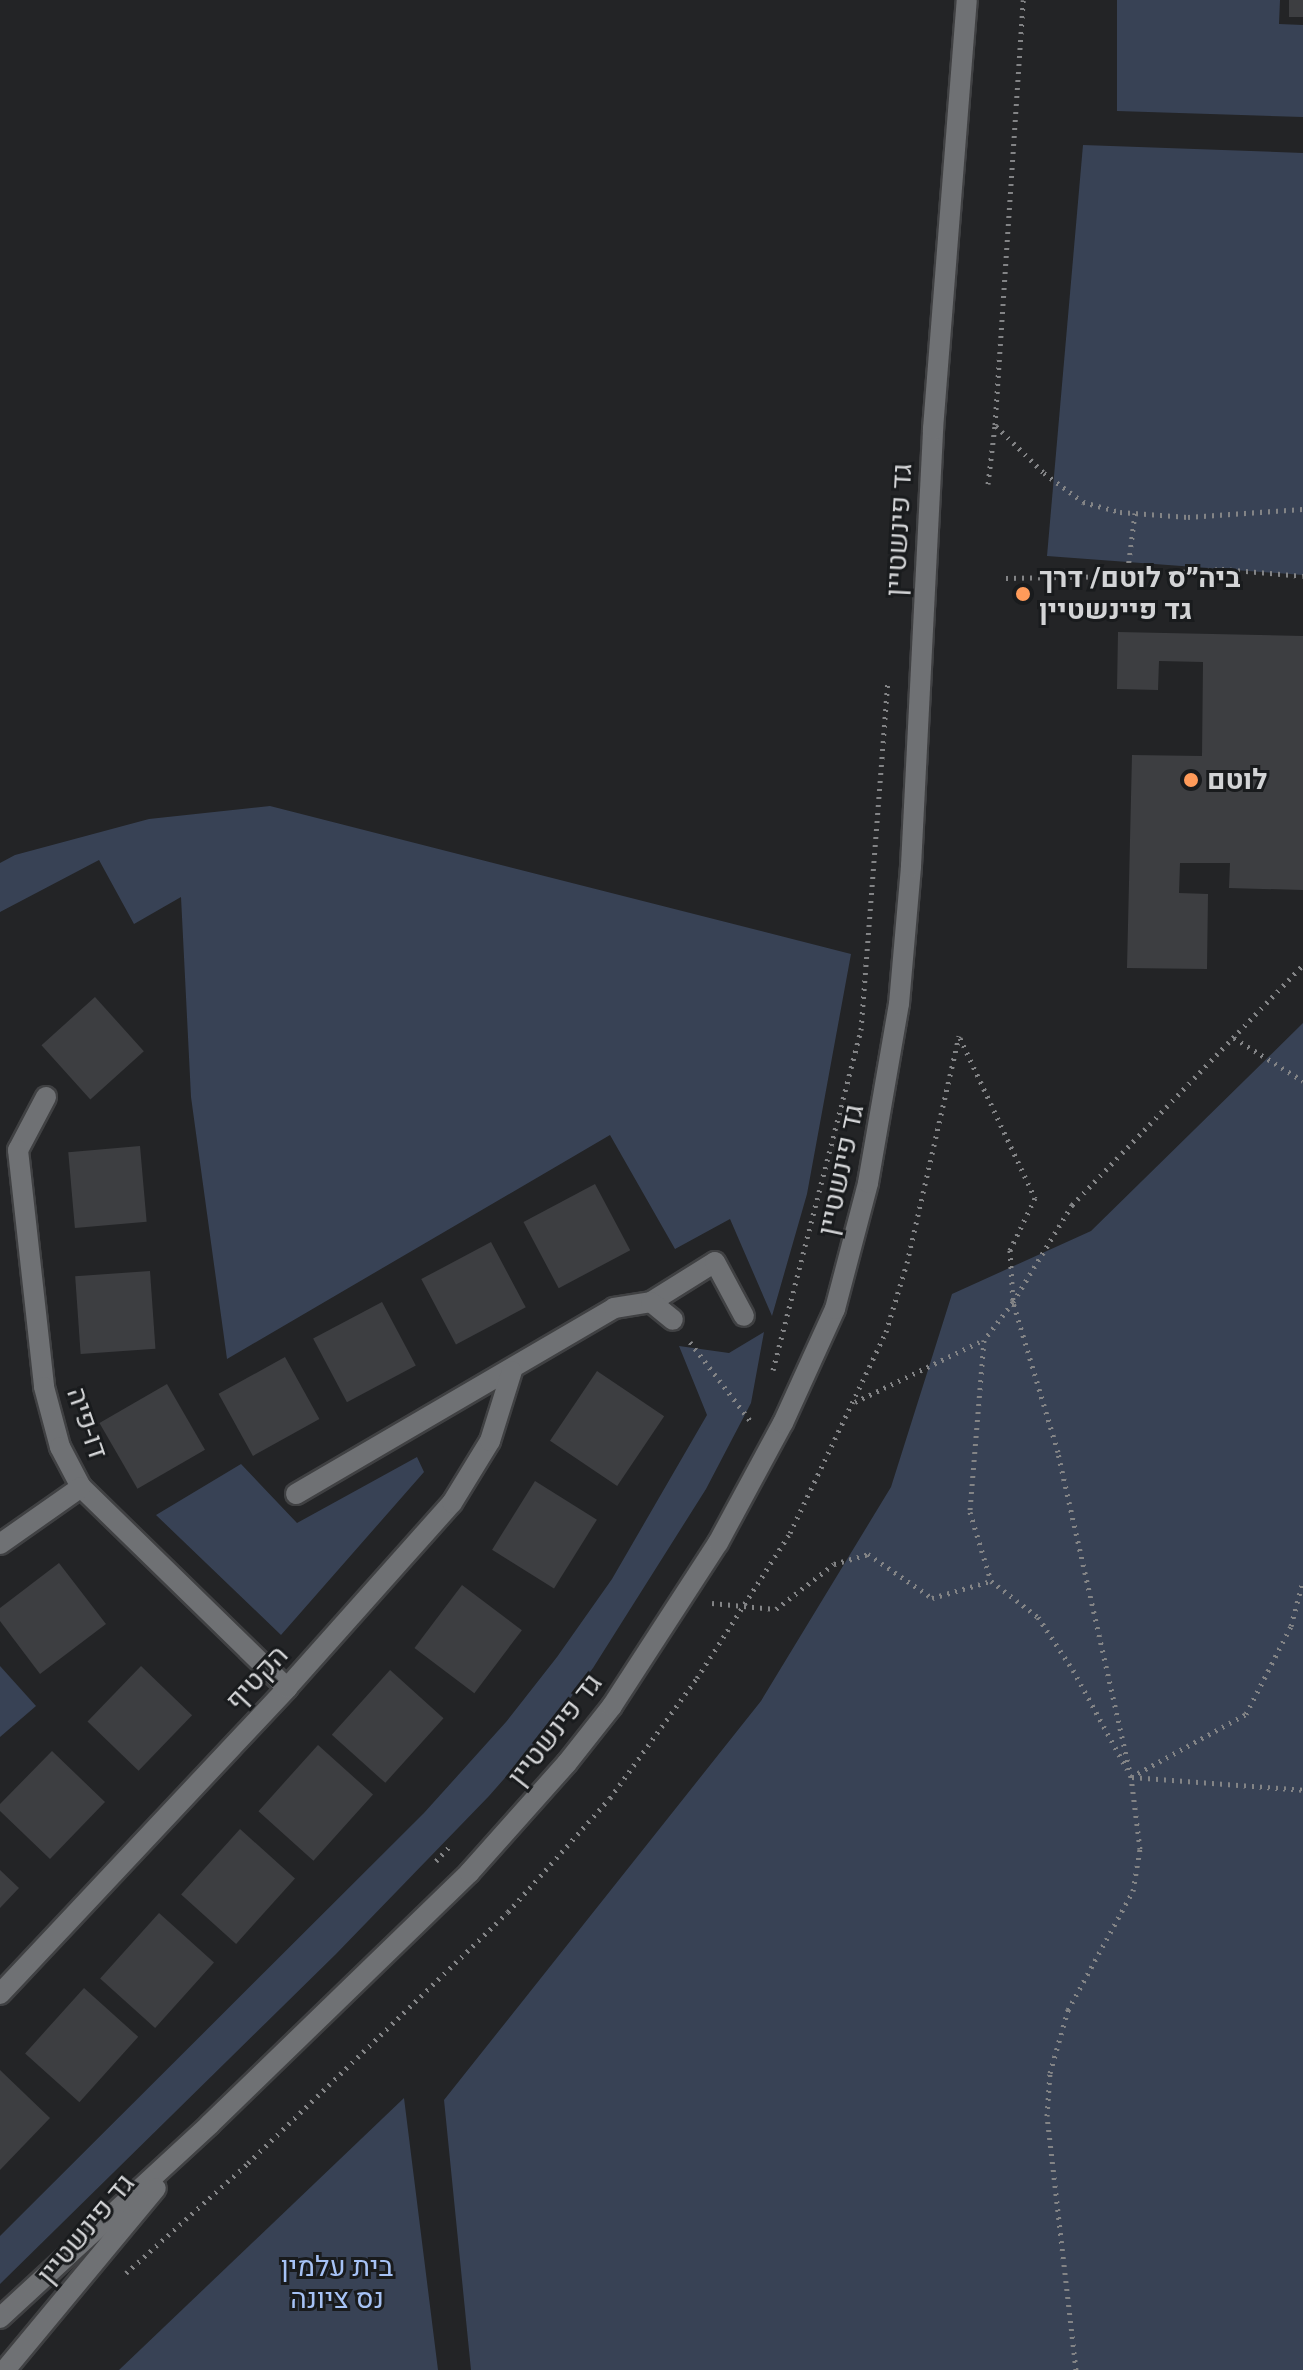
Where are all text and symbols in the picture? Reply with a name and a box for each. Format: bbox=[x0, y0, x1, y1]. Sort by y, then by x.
street label: גד פינשטיין bbox=[879, 463, 919, 597]
place label: ביה״ס לוטם/ דרך גד פיינשטיין bbox=[1039, 561, 1240, 627]
marker: ביה״ס לוטם/ דרך גד פיינשטיין bbox=[1014, 585, 1032, 603]
place label: לוטם bbox=[1207, 763, 1267, 797]
marker: לוטם bbox=[1182, 771, 1200, 789]
street label: גד פינשטיין bbox=[811, 1101, 871, 1239]
street label: דו-פיה bbox=[59, 1383, 115, 1463]
street label: הקטיף bbox=[219, 1639, 295, 1717]
street label: גד פינשטיין bbox=[501, 1667, 609, 1793]
street label: גד פינשטיין bbox=[30, 2167, 142, 2291]
park label: בית עלמין נס ציונה bbox=[281, 2250, 393, 2316]

